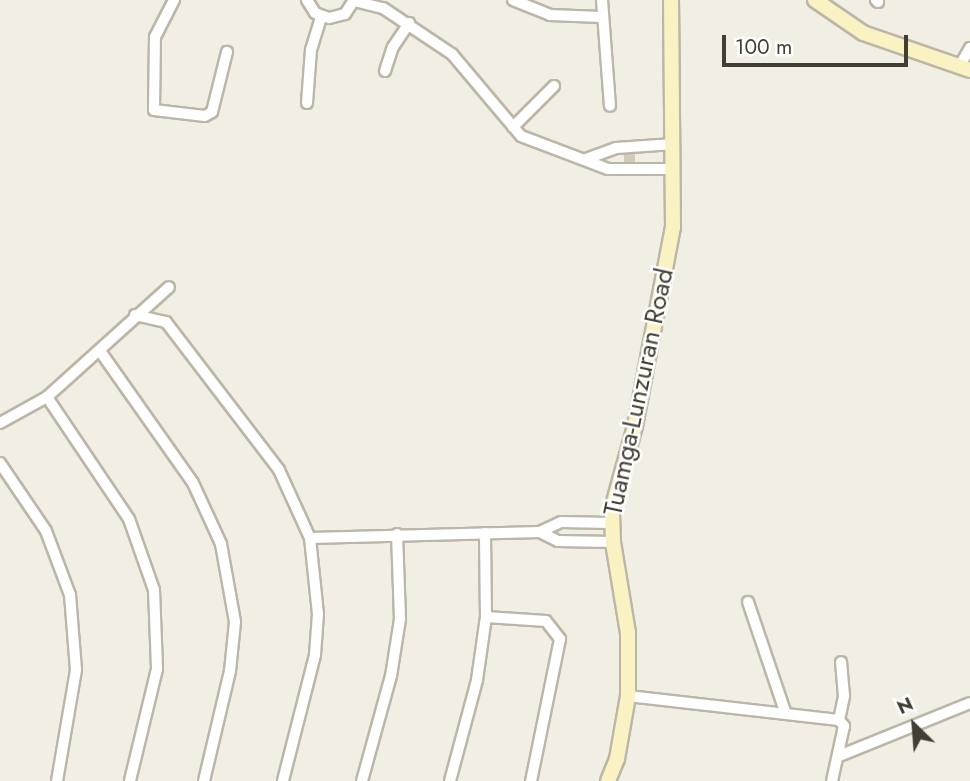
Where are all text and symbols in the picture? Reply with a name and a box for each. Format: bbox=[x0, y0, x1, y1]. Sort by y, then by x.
scale bar bbox=[725, 21, 911, 65]
text: 100 m bbox=[735, 32, 792, 62]
street label: Tuamga-Lunzuran Road bbox=[598, 266, 680, 518]
north arrow bbox=[879, 690, 949, 760]
text: N bbox=[892, 690, 917, 721]

